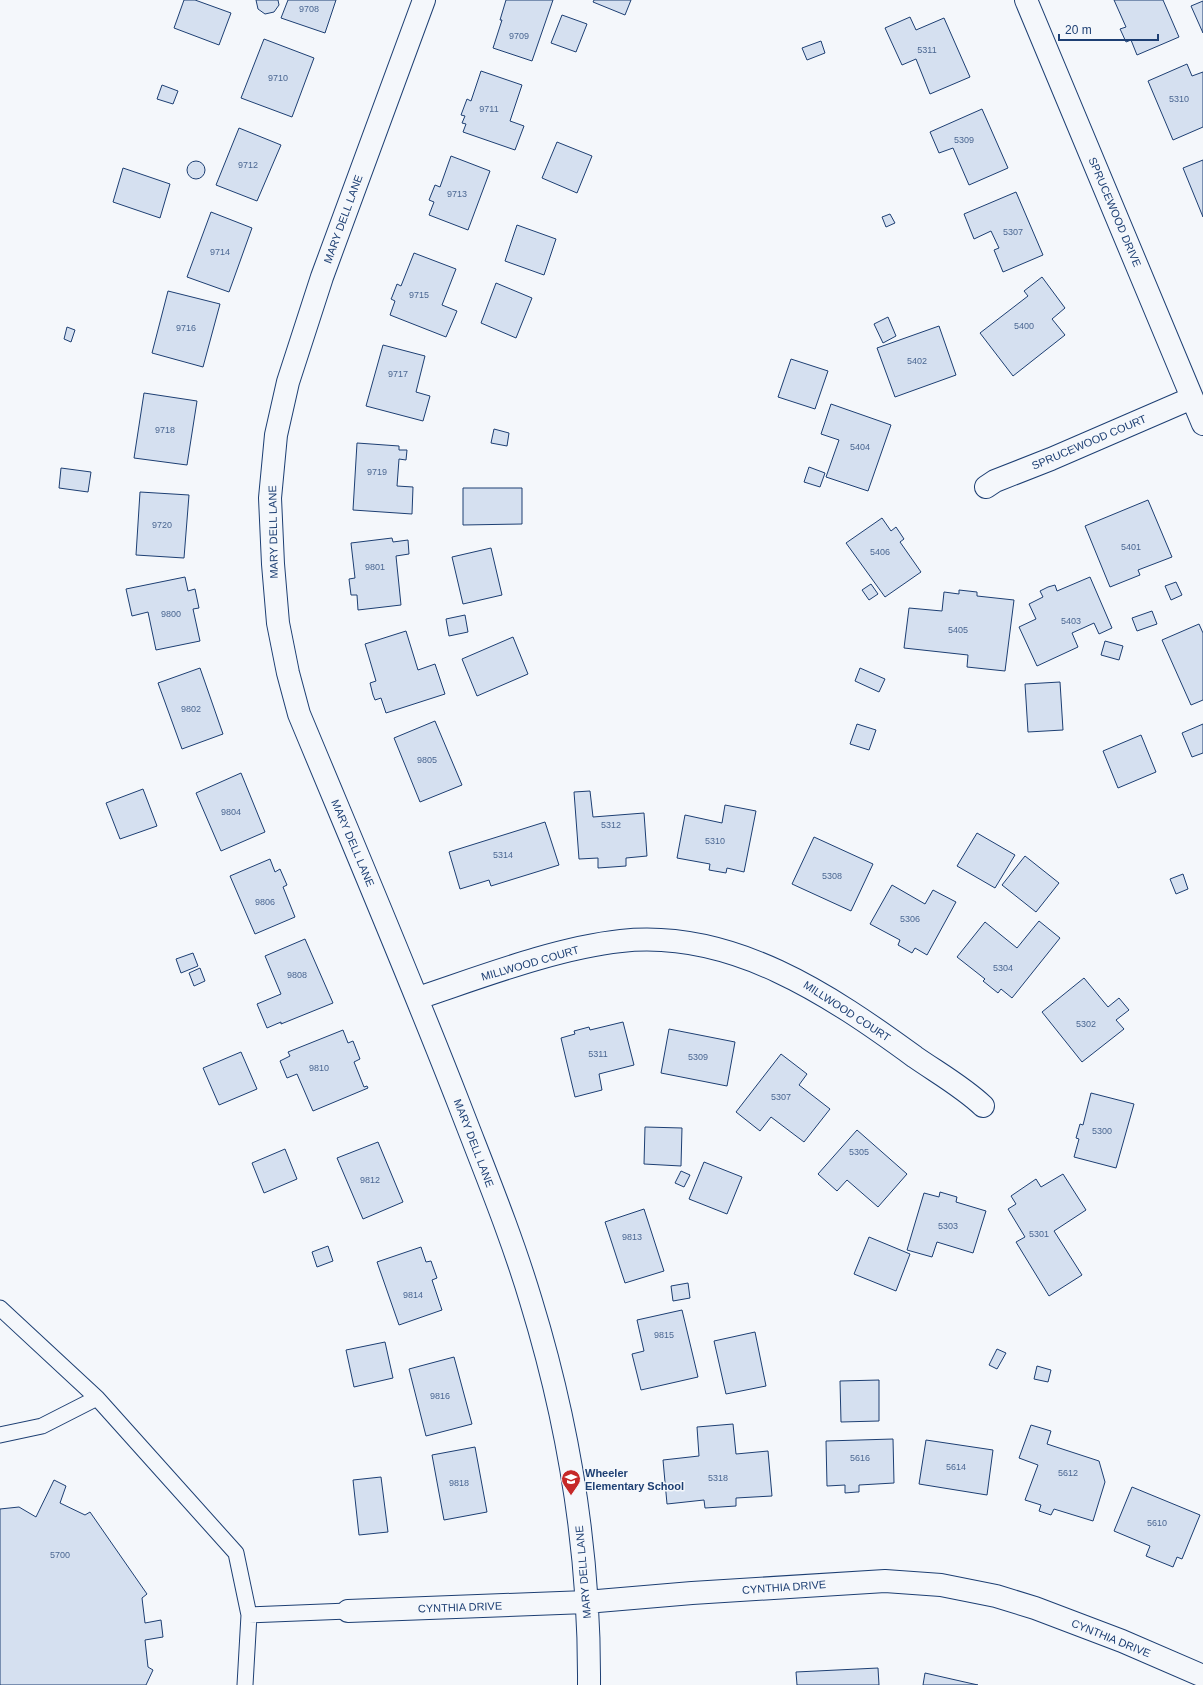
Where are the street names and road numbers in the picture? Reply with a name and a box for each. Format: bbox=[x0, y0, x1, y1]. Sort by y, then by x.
street label: SPRUCEWOOD DRIVE bbox=[1086, 155, 1144, 269]
street label: MARY DELL LANE bbox=[321, 173, 365, 265]
street label: SPRUCEWOOD COURT bbox=[1030, 412, 1148, 472]
street label: MARY DELL LANE bbox=[266, 485, 280, 579]
street label: MARY DELL LANE bbox=[329, 798, 377, 888]
street label: MILLWOOD COURT bbox=[480, 943, 580, 983]
street label: MILLWOOD COURT bbox=[801, 978, 893, 1044]
street label: MARY DELL LANE bbox=[452, 1097, 496, 1189]
street label: MARY DELL LANE bbox=[573, 1525, 593, 1619]
street label: CYNTHIA DRIVE bbox=[742, 1578, 826, 1596]
street label: CYNTHIA DRIVE bbox=[418, 1600, 502, 1614]
street label: CYNTHIA DRIVE bbox=[1070, 1617, 1152, 1659]

